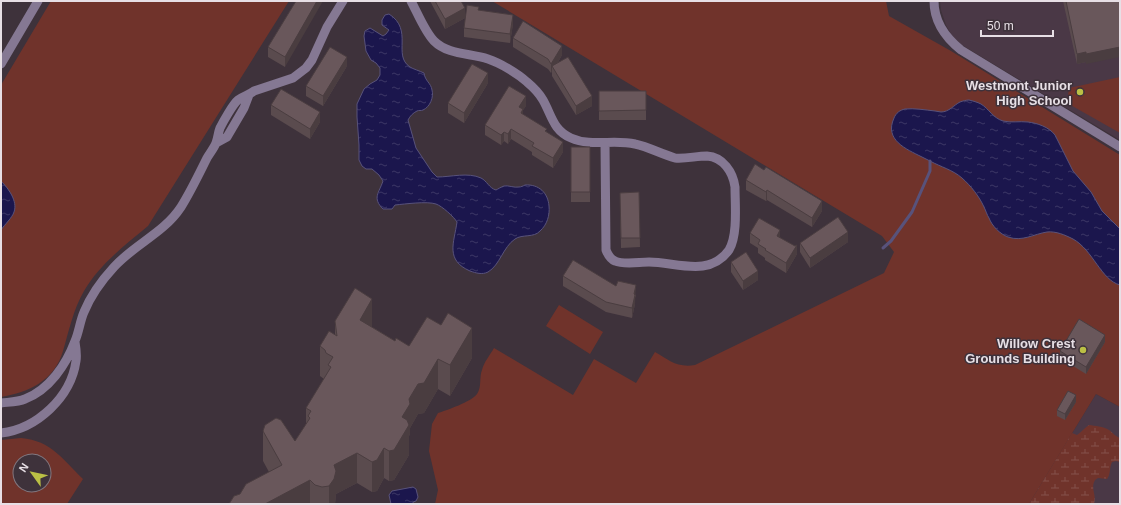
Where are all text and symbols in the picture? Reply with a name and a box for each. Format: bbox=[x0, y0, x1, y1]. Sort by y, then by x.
scale bar bbox=[981, 12, 1053, 38]
text: 50 m bbox=[987, 19, 1014, 33]
place label: Westmont Junior High School bbox=[966, 78, 1072, 108]
marker: Westmont Junior High School bbox=[1075, 87, 1085, 97]
place label: Willow Crest Grounds Building bbox=[965, 336, 1076, 366]
marker: Willow Crest Grounds Building bbox=[1078, 345, 1088, 355]
north arrow bbox=[12, 453, 52, 493]
text: N bbox=[16, 461, 31, 474]

